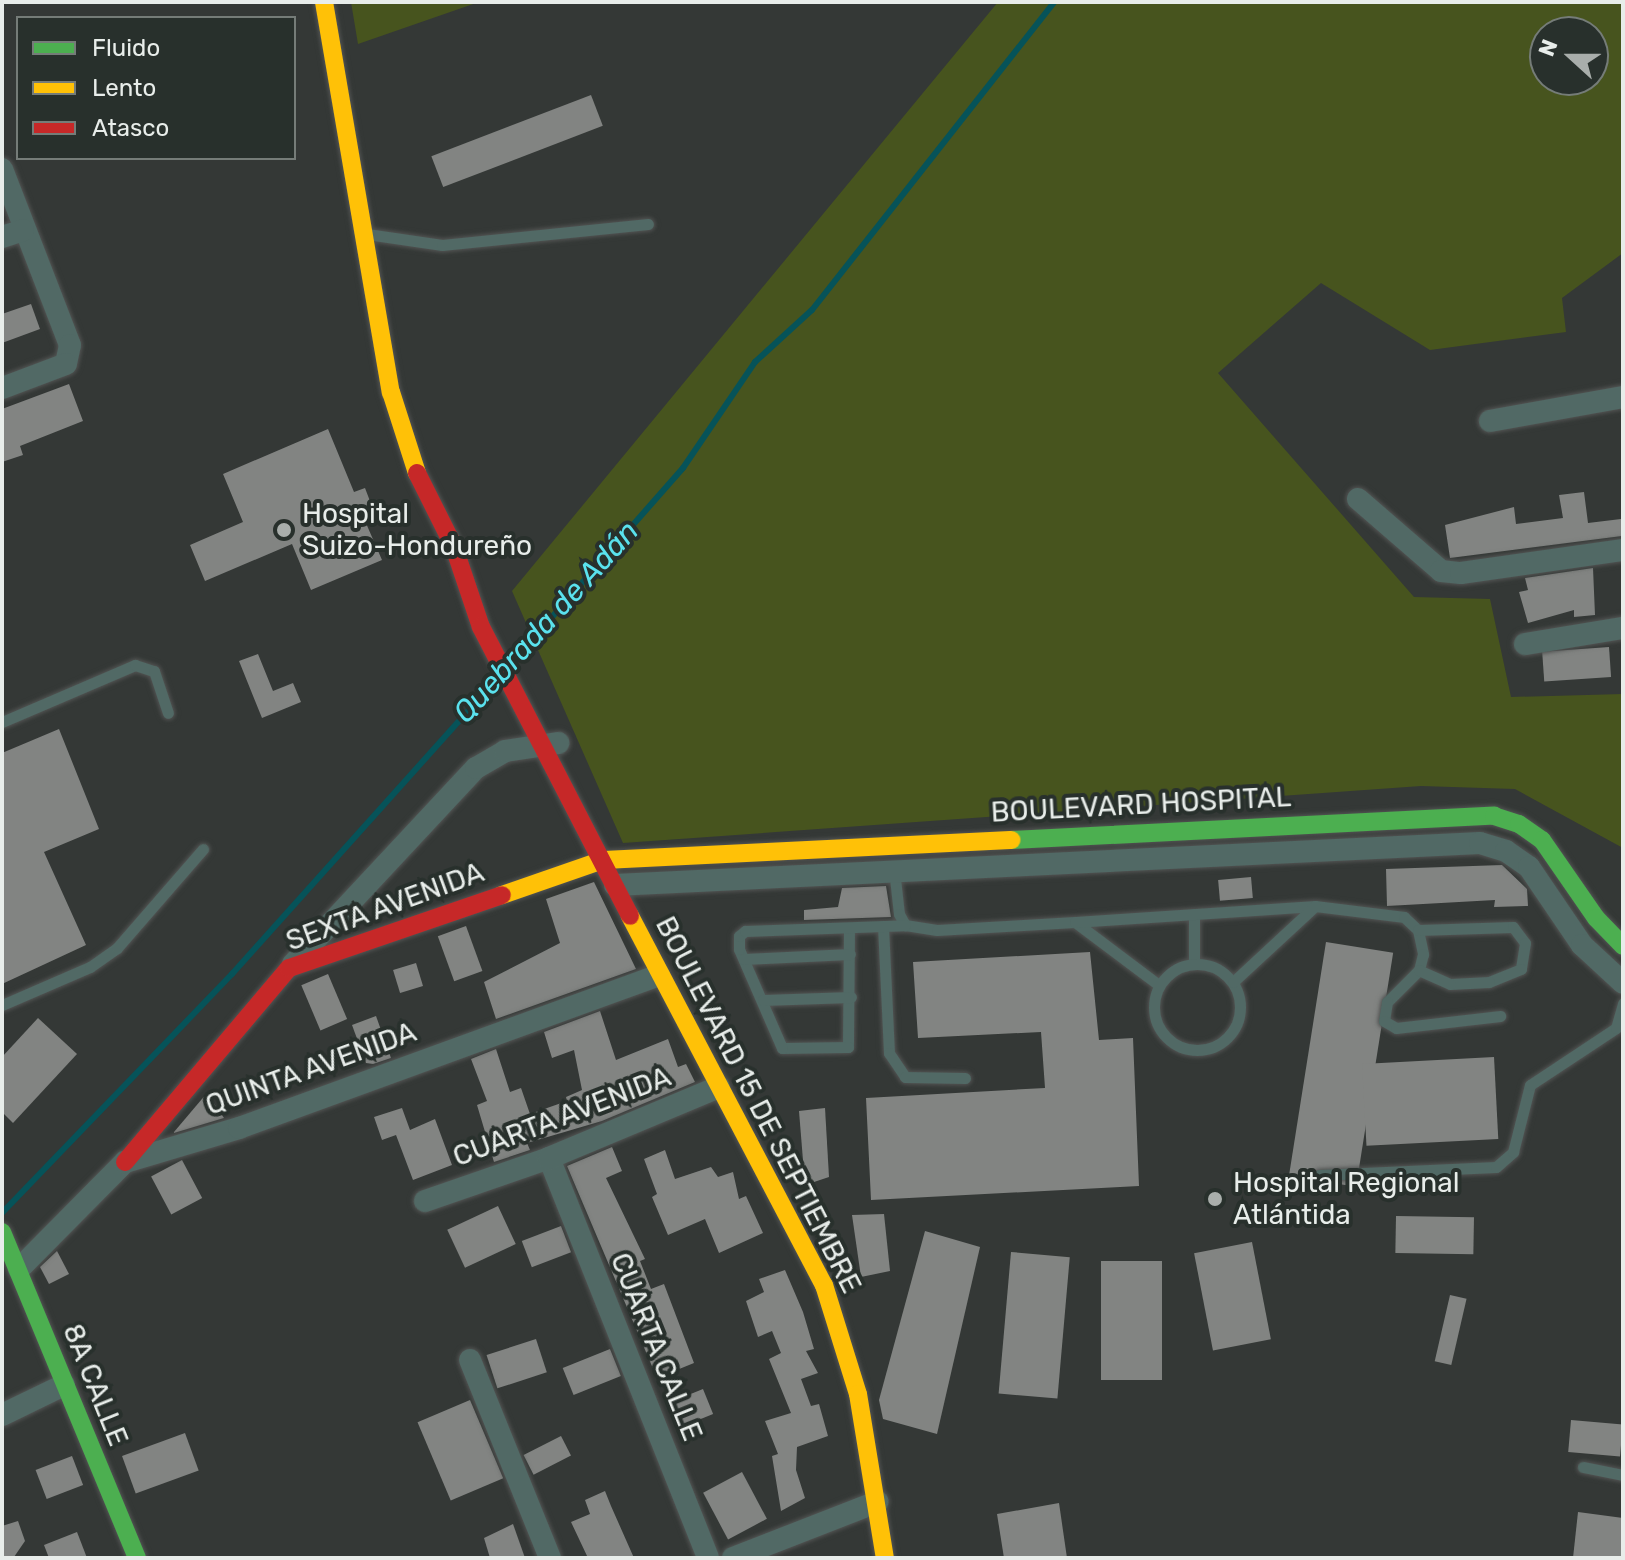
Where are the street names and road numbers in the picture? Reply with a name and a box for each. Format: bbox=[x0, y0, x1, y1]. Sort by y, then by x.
street label: BOULEVARD HOSPITAL bbox=[990, 780, 1292, 830]
street label: SEXTA AVENIDA bbox=[281, 855, 489, 959]
street label: BOULEVARD 15 DE SEPTIEMBRE bbox=[648, 911, 868, 1299]
street label: QUINTA AVENIDA bbox=[200, 1015, 422, 1123]
street label: CUARTA AVENIDA bbox=[448, 1060, 676, 1174]
street label: CUARTA CALLE bbox=[603, 1248, 709, 1446]
street label: 8A CALLE bbox=[55, 1319, 135, 1451]

